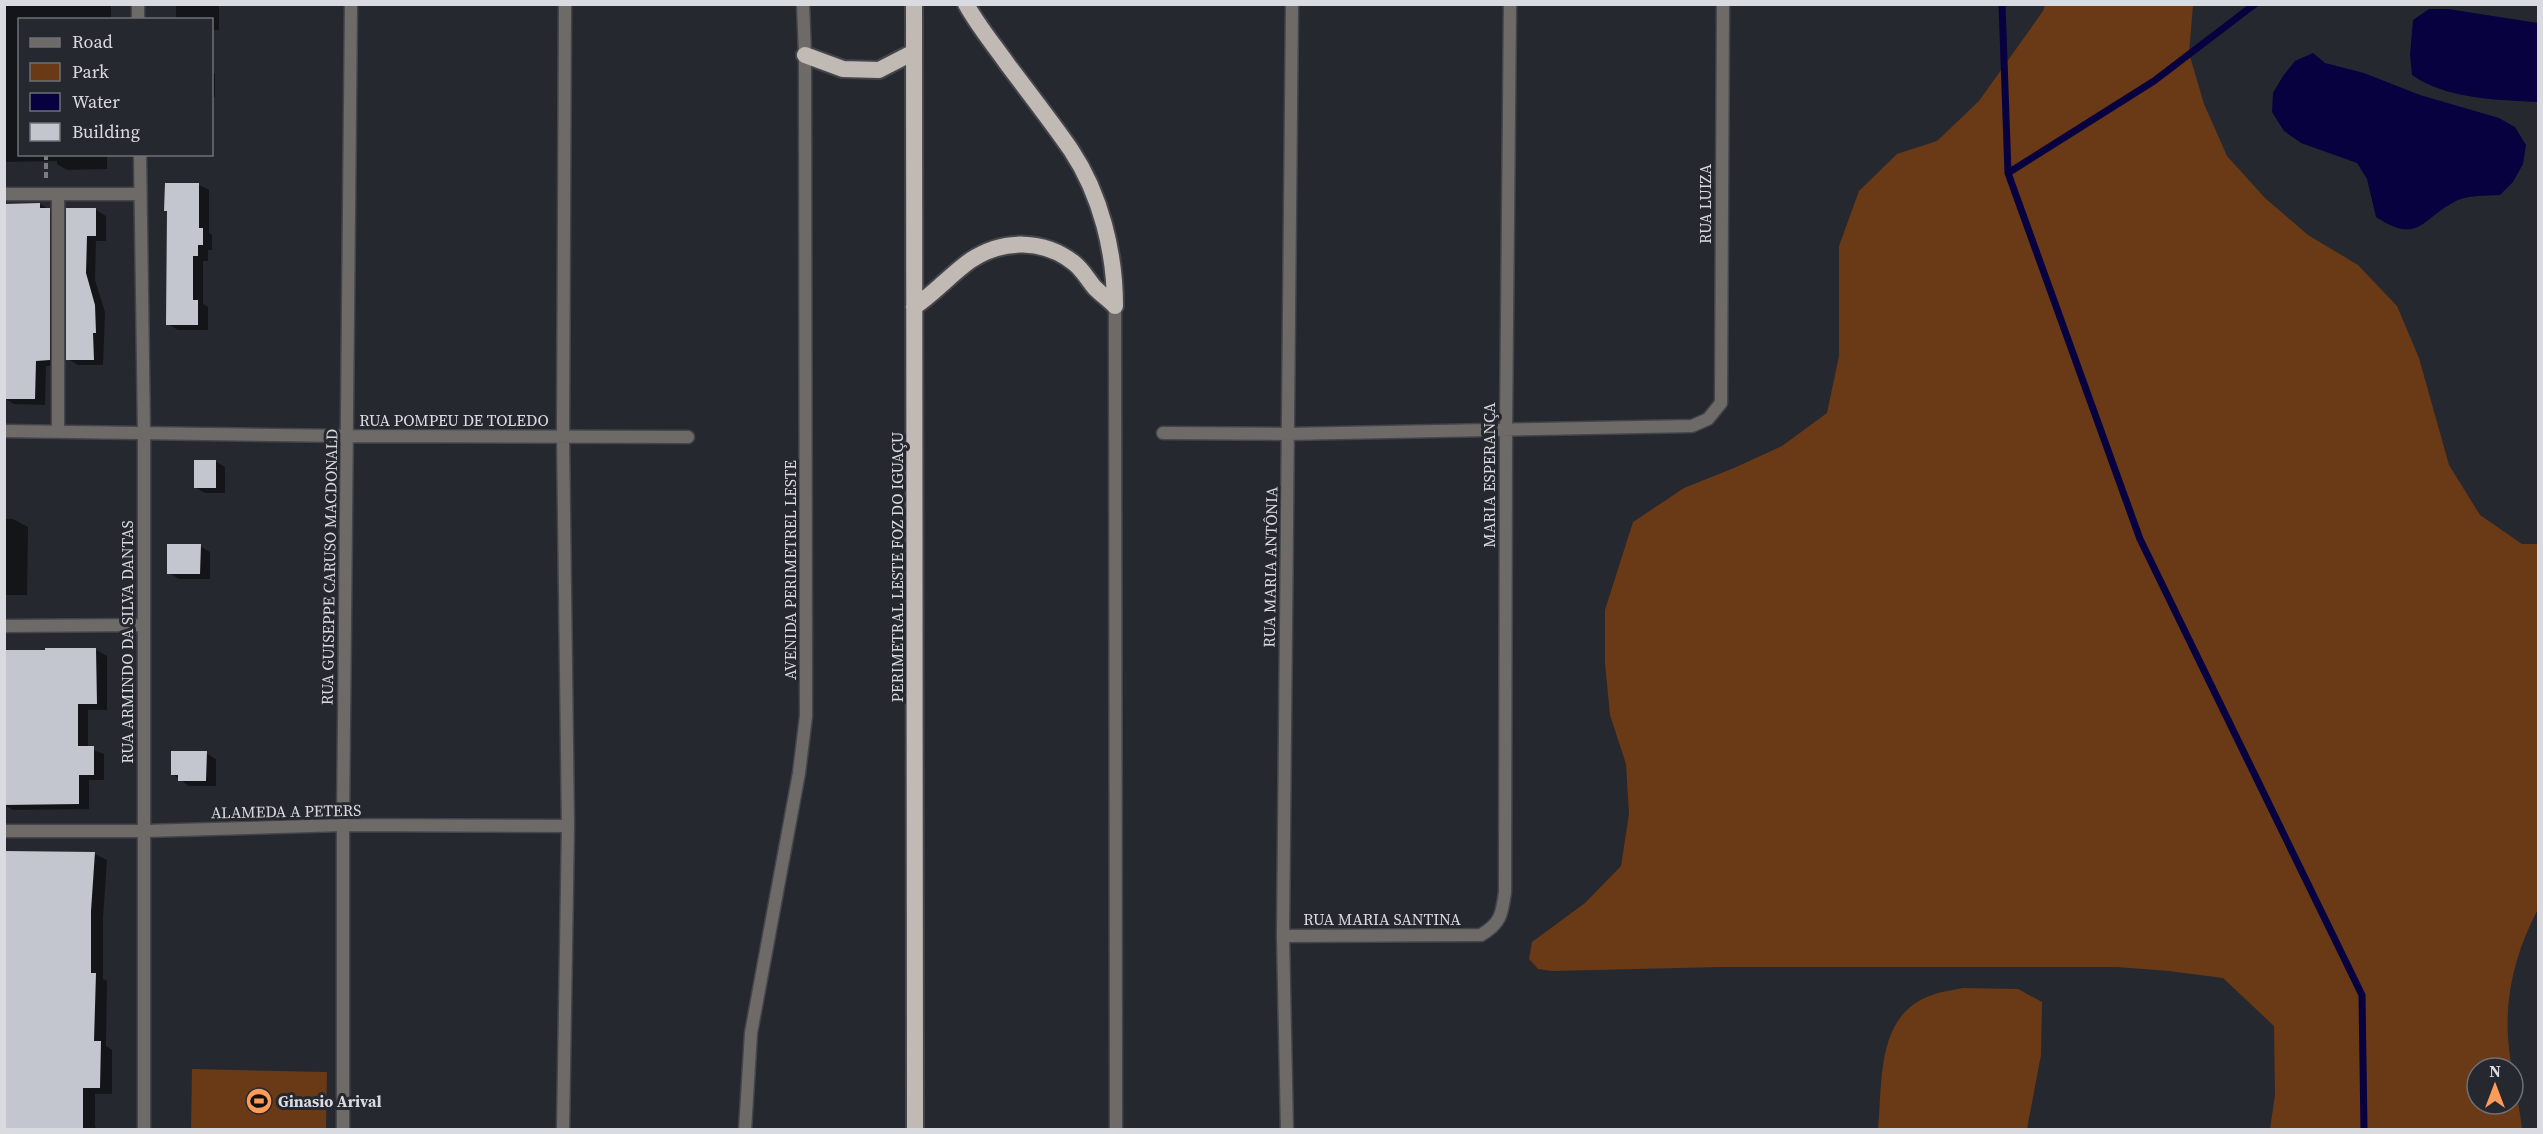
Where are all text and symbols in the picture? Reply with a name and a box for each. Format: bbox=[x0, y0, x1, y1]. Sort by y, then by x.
legend bbox=[18, 18, 213, 156]
text: Road bbox=[72, 29, 113, 54]
text: Park bbox=[72, 59, 109, 84]
text: Water bbox=[72, 89, 120, 114]
text: Building bbox=[72, 119, 140, 144]
street label: RUA LUIZA bbox=[1694, 164, 1716, 244]
street label: MARIA ESPERANÇA bbox=[1478, 402, 1500, 548]
street label: RUA POMPEU DE TOLEDO bbox=[359, 409, 549, 431]
street label: RUA GUISEPPE CARUSO MACDONALD bbox=[316, 429, 342, 705]
street label: PERIMETRAL LESTE FOZ DO IGUAÇU bbox=[886, 431, 908, 702]
street label: AVENIDA PERIMETREL LESTE bbox=[779, 460, 801, 680]
street label: RUA MARIA ANTÔNIA bbox=[1258, 486, 1282, 648]
street label: RUA ARMINDO DA SILVA DANTAS bbox=[116, 520, 138, 764]
street label: ALAMEDA A PETERS bbox=[211, 799, 361, 823]
street label: RUA MARIA SANTINA bbox=[1303, 908, 1461, 930]
north arrow bbox=[2465, 1056, 2525, 1116]
text: N bbox=[2489, 1060, 2501, 1082]
sports icon: Ginasio Arival bbox=[244, 1086, 274, 1116]
place label: Ginasio Arival bbox=[278, 1090, 382, 1112]

